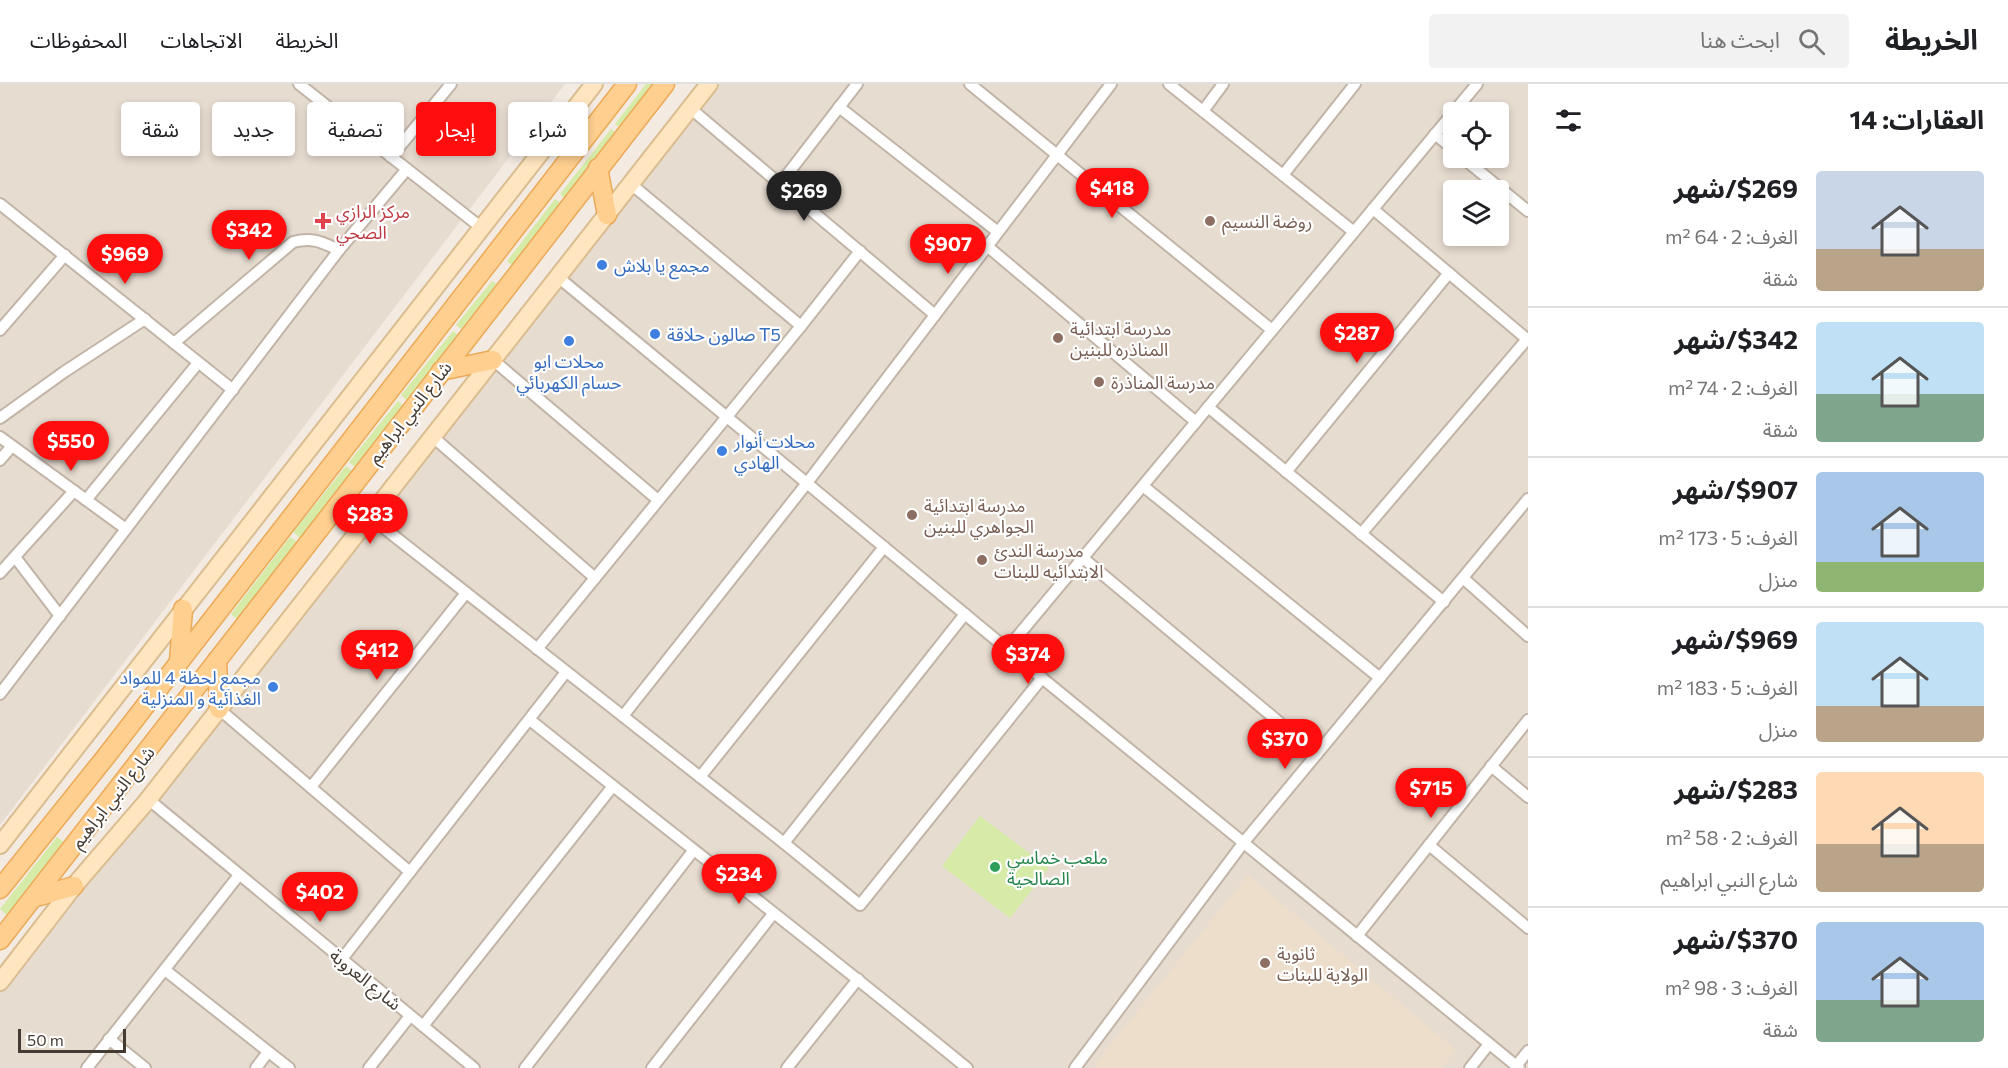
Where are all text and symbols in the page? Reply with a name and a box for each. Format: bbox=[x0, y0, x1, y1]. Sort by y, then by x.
search box bbox=[1429, 14, 1849, 68]
text: الخريطة bbox=[1885, 22, 1978, 56]
icon: search bbox=[1795, 25, 1828, 58]
text: ابحث هنا bbox=[1700, 26, 1780, 53]
text: المحفوظات bbox=[30, 27, 127, 52]
text: الاتجاهات bbox=[160, 27, 242, 52]
text: الخريطة bbox=[275, 27, 338, 52]
chip: شقة bbox=[121, 102, 200, 156]
chip: جديد bbox=[212, 102, 295, 156]
chip: تصفية bbox=[307, 102, 404, 156]
chip: إيجار bbox=[416, 102, 496, 156]
chip: شراء bbox=[508, 102, 588, 156]
map controls bbox=[1443, 102, 1509, 246]
button: locate bbox=[1443, 102, 1509, 168]
text: العقارات: 14 bbox=[1850, 103, 1984, 134]
icon: filters bbox=[1552, 104, 1585, 137]
pin: $418 bbox=[1076, 168, 1148, 219]
pin: $269 bbox=[768, 171, 840, 222]
text: $269/شهر bbox=[1674, 172, 1798, 203]
text: $418 bbox=[1090, 175, 1134, 199]
text: $269 bbox=[780, 178, 828, 202]
button: layers bbox=[1443, 180, 1509, 246]
icon: home bbox=[1864, 195, 1936, 267]
place label: مركز الرازي الصحي bbox=[336, 200, 410, 246]
pin: $342 bbox=[213, 210, 285, 261]
place label: روضة النسيم bbox=[1222, 210, 1312, 235]
marker: مركز الرازي الصحي bbox=[314, 212, 332, 230]
marker: روضة النسيم bbox=[1203, 214, 1217, 228]
text: $342 bbox=[226, 217, 272, 241]
pin: $907 bbox=[912, 224, 984, 275]
text: الغرف: 2 · 64 m² bbox=[1665, 224, 1798, 248]
text: $907 bbox=[924, 231, 972, 255]
pin: $969 bbox=[89, 234, 161, 285]
text: $969 bbox=[101, 241, 149, 265]
place label: مجمع يا بلاش bbox=[614, 254, 710, 280]
marker: مجمع يا بلاش bbox=[595, 258, 609, 272]
text: شقة bbox=[1763, 266, 1798, 290]
pin: $287 bbox=[1321, 313, 1393, 364]
place label: مدرسة ابتدائية المناذره للبنين bbox=[1070, 317, 1171, 361]
text: $287 bbox=[1334, 320, 1380, 344]
place label: صالون حلاقة T5 bbox=[667, 323, 781, 346]
text: $342/شهر bbox=[1674, 323, 1798, 354]
marker: صالون حلاقة T5 bbox=[648, 327, 662, 341]
marker: مدرسة ابتدائية المناذره للبنين bbox=[1051, 331, 1065, 345]
marker: محلات ابو حسام الكهربائي bbox=[562, 334, 576, 348]
icon: home bbox=[1864, 346, 1936, 418]
place label: محلات ابو حسام الكهربائي bbox=[516, 350, 622, 397]
street label: شارع النبي ابراهيم bbox=[362, 356, 459, 470]
place label: مدرسة المناذرة bbox=[1111, 371, 1215, 394]
marker: مدرسة المناذرة bbox=[1092, 375, 1106, 389]
text: الغرف: 2 · 74 m² bbox=[1668, 375, 1798, 399]
text: شقة bbox=[1763, 417, 1798, 441]
pin: $550 bbox=[35, 421, 107, 472]
text: $550 bbox=[47, 428, 95, 452]
place label: محلات أنوار الهادي bbox=[733, 430, 815, 476]
marker: محلات أنوار الهادي bbox=[715, 444, 729, 458]
text: $907/شهر bbox=[1673, 473, 1798, 504]
pin: $283 bbox=[334, 494, 406, 545]
place label: مدرسة ابتدائية الجواهري للبنين bbox=[924, 494, 1034, 540]
icon: home bbox=[1864, 496, 1936, 568]
text: $283 bbox=[347, 501, 393, 525]
marker: مدرسة ابتدائية الجواهري للبنين bbox=[905, 508, 919, 522]
text: الغرف: 5 · 173 m² bbox=[1658, 525, 1798, 549]
place label: مدرسة الندئ الابتدائيه للبنات bbox=[994, 539, 1103, 582]
marker: مدرسة الندئ الابتدائيه للبنات bbox=[975, 553, 989, 567]
text: منزل bbox=[1759, 567, 1798, 591]
text: $969/شهر bbox=[1672, 623, 1798, 654]
pin: $412 bbox=[341, 630, 413, 681]
pin: $374 bbox=[992, 634, 1064, 685]
text: $412 bbox=[355, 637, 399, 661]
text: $374 bbox=[1005, 641, 1051, 665]
icon: home bbox=[1864, 646, 1936, 718]
place label: مجمع لحظة 4 للمواد الغذائية و المنزلية bbox=[119, 666, 261, 710]
text: الغرف: 5 · 183 m² bbox=[1657, 675, 1798, 699]
marker: مجمع لحظة 4 للمواد الغذائية و المنزلية bbox=[266, 680, 280, 694]
text: منزل bbox=[1759, 717, 1798, 741]
pin: $370 bbox=[1249, 719, 1321, 770]
text: $370 bbox=[1261, 726, 1309, 750]
street label: شارع النبي ابراهيم bbox=[65, 741, 162, 855]
pin: $715 bbox=[1395, 768, 1467, 819]
text: $283/شهر bbox=[1674, 773, 1798, 804]
text: $715 bbox=[1409, 775, 1453, 799]
icon: home bbox=[1864, 796, 1936, 868]
text: الغرف: 2 · 58 m² bbox=[1666, 825, 1798, 849]
place label: ملعب خماسي الصالحية bbox=[1007, 846, 1108, 889]
pin: $234 bbox=[703, 854, 775, 905]
marker: ملعب خماسي الصالحية bbox=[988, 860, 1002, 874]
text: $234 bbox=[716, 861, 762, 885]
text: شارع النبي ابراهيم bbox=[1660, 867, 1798, 891]
pin: $402 bbox=[284, 872, 356, 923]
text: $402 bbox=[296, 879, 344, 903]
text: $370/شهر bbox=[1674, 923, 1798, 954]
place label: ثانوية الولاية للبنات bbox=[1277, 942, 1368, 986]
street label: شارع العروبة bbox=[323, 944, 406, 1018]
icon: home bbox=[1864, 946, 1936, 1018]
marker: ثانوية الولاية للبنات bbox=[1258, 956, 1272, 970]
text: الغرف: 3 · 98 m² bbox=[1665, 975, 1798, 999]
text: شقة bbox=[1763, 1017, 1798, 1041]
scale bar bbox=[18, 1026, 126, 1054]
text: 50 m bbox=[27, 1030, 64, 1049]

